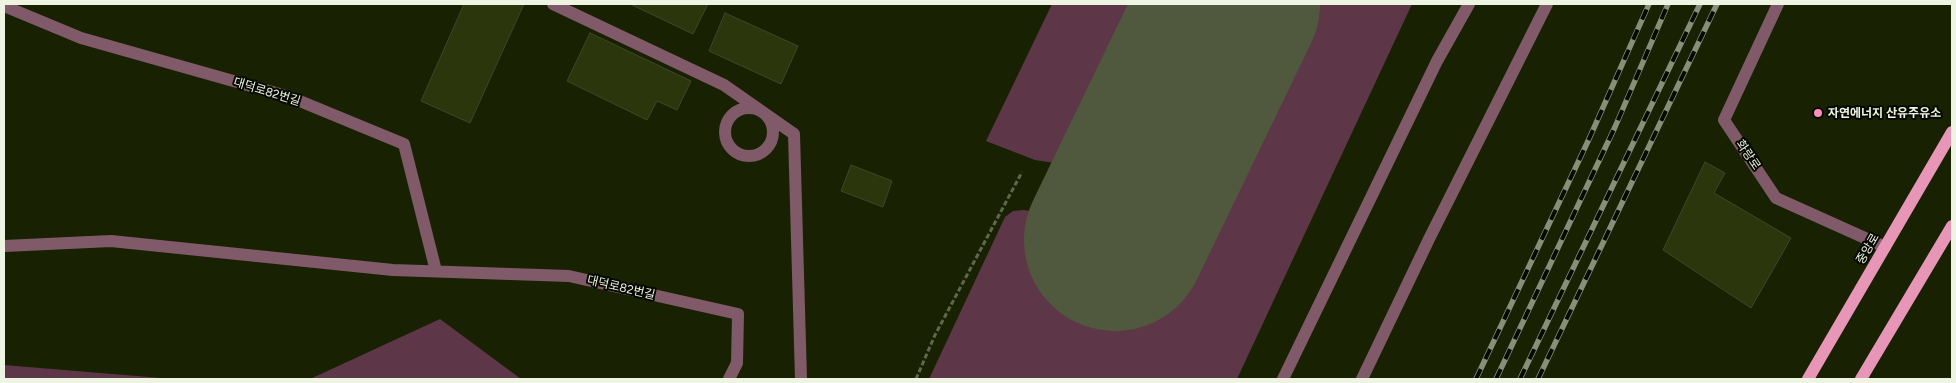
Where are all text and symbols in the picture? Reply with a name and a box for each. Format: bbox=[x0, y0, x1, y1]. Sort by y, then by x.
street label: 대덕로82번길 bbox=[232, 75, 302, 109]
place label: 자연에너지 산유주유소 bbox=[1828, 106, 1941, 120]
marker: 자연에너지 산유주유소 bbox=[1812, 107, 1824, 119]
street label: 화랑로 bbox=[1733, 137, 1763, 173]
street label: 중앙로 bbox=[1853, 231, 1883, 267]
street label: 대덕로82번길 bbox=[586, 273, 656, 303]

